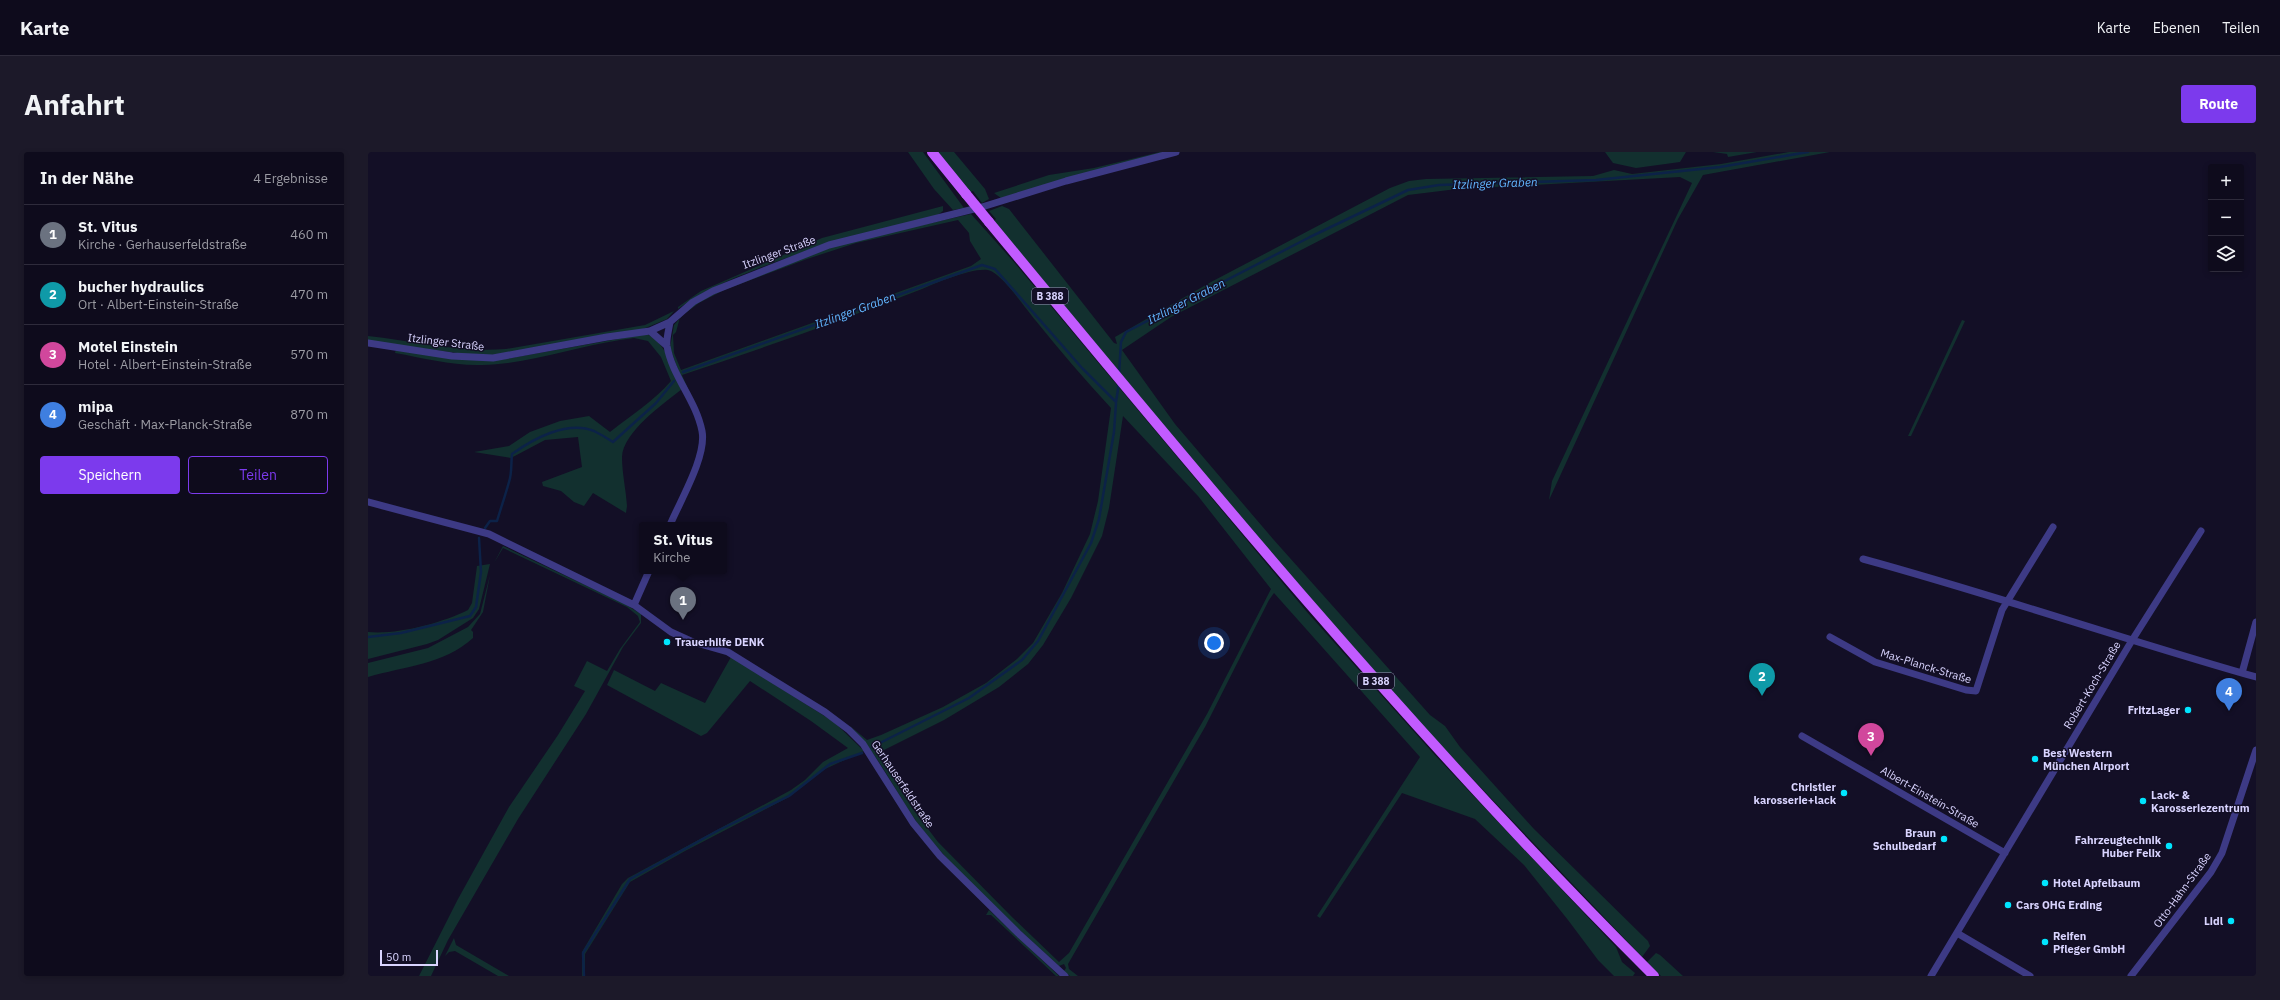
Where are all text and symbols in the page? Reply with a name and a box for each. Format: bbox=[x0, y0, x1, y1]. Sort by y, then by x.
text: Karte bbox=[20, 16, 69, 40]
text: Karte bbox=[2097, 19, 2131, 37]
text: Ebenen bbox=[2153, 19, 2200, 37]
text: Teilen bbox=[2222, 19, 2260, 37]
button: Route bbox=[2181, 85, 2256, 123]
text: Anfahrt bbox=[24, 86, 125, 123]
map controls bbox=[2208, 164, 2244, 272]
button: + bbox=[2208, 164, 2244, 200]
text: In der Nähe bbox=[40, 167, 134, 189]
text: 4 Ergebnisse bbox=[253, 170, 328, 187]
water label: Itzlinger Graben bbox=[1452, 174, 1538, 192]
button: − bbox=[2208, 200, 2244, 236]
text: St. Vitus bbox=[78, 217, 138, 236]
text: 1 bbox=[49, 226, 57, 243]
text: 460 m bbox=[290, 226, 328, 243]
street label: Itzlinger Straße bbox=[740, 232, 818, 272]
text: Kirche · Gerhauserfeldstraße bbox=[78, 236, 247, 253]
button: layers bbox=[2208, 236, 2244, 272]
water label: Itzlinger Graben bbox=[1145, 275, 1228, 327]
text: bucher hydraulics bbox=[78, 277, 204, 296]
text: 2 bbox=[49, 286, 57, 303]
text: 470 m bbox=[290, 286, 328, 303]
water label: Itzlinger Graben bbox=[812, 288, 898, 332]
road number: B 388 bbox=[1032, 288, 1068, 304]
text: Ort · Albert-Einstein-Straße bbox=[78, 296, 239, 313]
street label: Itzlinger Straße bbox=[407, 330, 485, 354]
text: Motel Einstein bbox=[78, 337, 178, 356]
text: 3 bbox=[49, 346, 57, 363]
text: 570 m bbox=[290, 346, 328, 363]
text: Hotel · Albert-Einstein-Straße bbox=[78, 356, 252, 373]
text: mipa bbox=[78, 397, 113, 416]
text: 4 bbox=[49, 406, 57, 423]
text: 870 m bbox=[290, 406, 328, 423]
text: Geschäft · Max-Planck-Straße bbox=[78, 416, 252, 433]
button: Speichern bbox=[40, 456, 180, 494]
button: Teilen bbox=[188, 456, 328, 494]
popup bbox=[639, 522, 727, 574]
text: St. Vitus bbox=[653, 530, 713, 549]
text: Kirche bbox=[653, 549, 691, 566]
pin: 1 bbox=[670, 587, 696, 620]
your location bbox=[1204, 633, 1224, 653]
place label: Trauerhilfe DENK bbox=[675, 635, 765, 649]
marker: Trauerhilfe DENK bbox=[662, 637, 672, 647]
street label: Robert-Koch-Straße bbox=[2060, 639, 2124, 731]
street label: Max-Planck-Straße bbox=[1879, 646, 1973, 686]
pin: 2 bbox=[1749, 663, 1775, 696]
road number: B 388 bbox=[1358, 673, 1394, 689]
pin: 4 bbox=[2216, 678, 2242, 711]
place label: FritzLager bbox=[2128, 703, 2181, 717]
marker: FritzLager bbox=[2183, 705, 2193, 715]
pin: 3 bbox=[1858, 723, 1884, 756]
street label: Gerhauserfeldstraße bbox=[869, 738, 937, 830]
place label: Best Western München Airport bbox=[2043, 746, 2129, 773]
marker: Best Western München Airport bbox=[2030, 754, 2040, 764]
street label: Albert-Einstein-Straße bbox=[1878, 763, 1982, 831]
place label: Christler karosserie+lack bbox=[1754, 780, 1837, 807]
marker: Christler karosserie+lack bbox=[1839, 788, 1849, 798]
place label: Lack- & Karosseriezentrum bbox=[2151, 788, 2250, 815]
marker: Lack- & Karosseriezentrum bbox=[2138, 796, 2148, 806]
place label: Braun Schulbedarf bbox=[1873, 826, 1936, 853]
place label: Fahrzeugtechnik Huber Felix bbox=[2075, 833, 2162, 860]
marker: Braun Schulbedarf bbox=[1939, 834, 1949, 844]
marker: Fahrzeugtechnik Huber Felix bbox=[2164, 841, 2174, 851]
street label: Otto-Hahn-Straße bbox=[2150, 850, 2214, 930]
place label: Hotel Apfelbaum bbox=[2053, 876, 2140, 890]
marker: Hotel Apfelbaum bbox=[2040, 878, 2050, 888]
place label: Cars OHG Erding bbox=[2016, 898, 2103, 912]
marker: Cars OHG Erding bbox=[2003, 900, 2013, 910]
place label: Lidl bbox=[2204, 914, 2224, 928]
marker: Lidl bbox=[2226, 916, 2236, 926]
place label: Reifen Pfleger GmbH bbox=[2053, 929, 2125, 956]
marker: Reifen Pfleger GmbH bbox=[2040, 937, 2050, 947]
scale bar bbox=[380, 948, 438, 967]
text: 50 m bbox=[386, 950, 411, 964]

